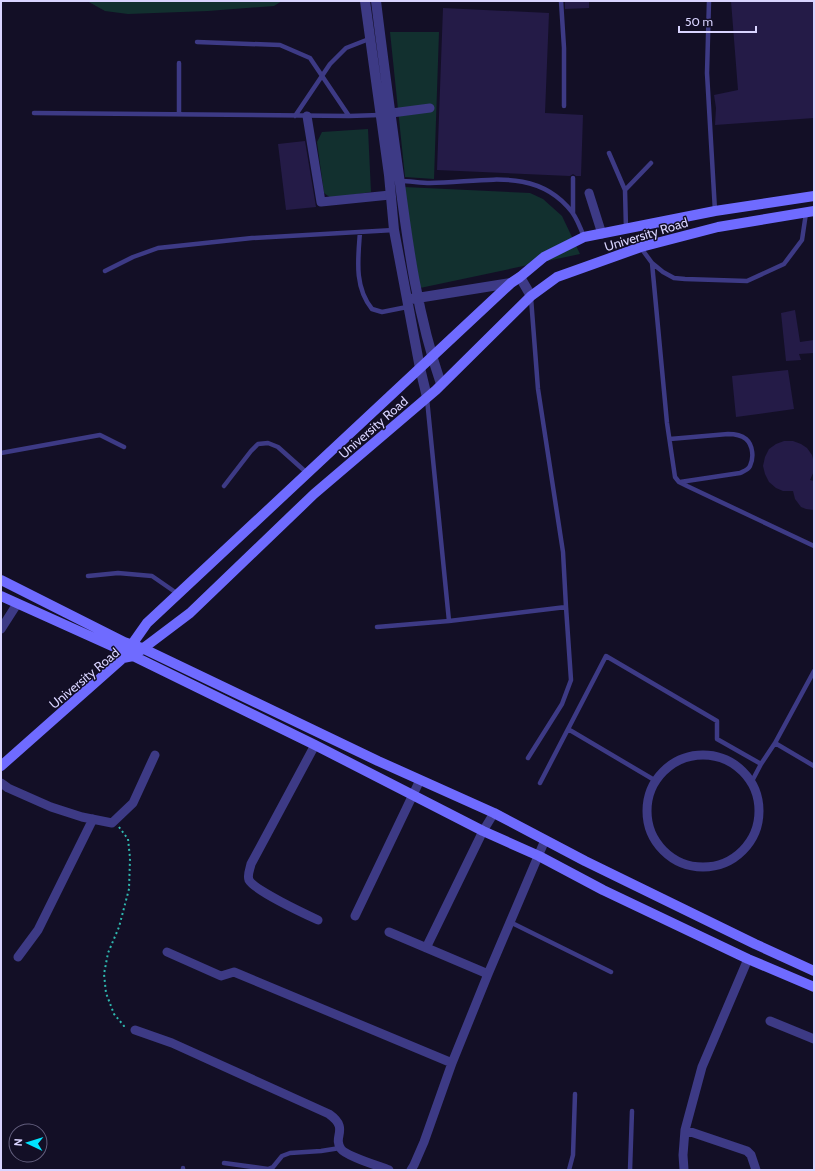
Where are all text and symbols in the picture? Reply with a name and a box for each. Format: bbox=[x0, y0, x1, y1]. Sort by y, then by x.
scale bar bbox=[679, 8, 756, 34]
text: 50 m bbox=[685, 14, 713, 29]
street label: University Road bbox=[602, 214, 690, 254]
street label: University Road bbox=[335, 393, 411, 461]
street label: University Road bbox=[46, 644, 122, 712]
north arrow bbox=[8, 1123, 48, 1163]
text: N bbox=[11, 1138, 25, 1147]

